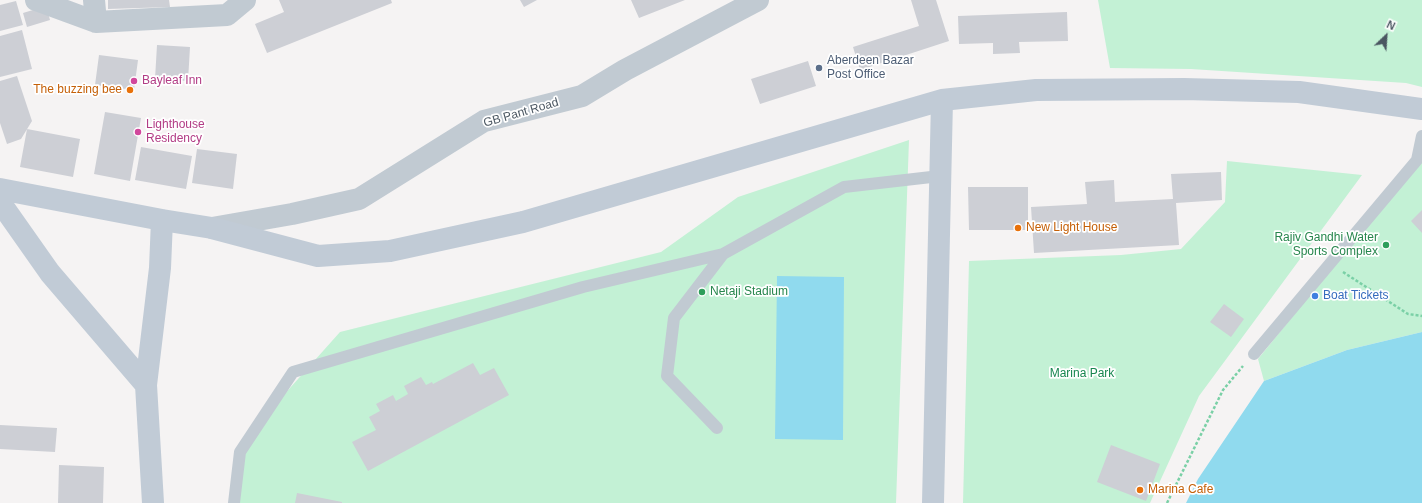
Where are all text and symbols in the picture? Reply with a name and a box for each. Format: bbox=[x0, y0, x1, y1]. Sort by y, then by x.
north arrow bbox=[1366, 16, 1406, 56]
text: N bbox=[1385, 18, 1397, 32]
place label: Aberdeen Bazar Post Office bbox=[827, 54, 914, 82]
marker: Aberdeen Bazar Post Office bbox=[814, 63, 824, 73]
place label: Bayleaf Inn bbox=[142, 74, 202, 88]
marker: Bayleaf Inn bbox=[129, 76, 139, 86]
place label: The buzzing bee bbox=[33, 83, 122, 97]
marker: The buzzing bee bbox=[125, 85, 135, 95]
street label: GB Pant Road bbox=[482, 95, 560, 131]
place label: Lighthouse Residency bbox=[146, 118, 205, 146]
marker: Lighthouse Residency bbox=[133, 127, 143, 137]
place label: New Light House bbox=[1026, 221, 1117, 235]
marker: New Light House bbox=[1013, 223, 1023, 233]
place label: Rajiv Gandhi Water Sports Complex bbox=[1274, 231, 1378, 259]
marker: Rajiv Gandhi Water Sports Complex bbox=[1381, 240, 1391, 250]
place label: Netaji Stadium bbox=[710, 285, 788, 299]
marker: Netaji Stadium bbox=[697, 287, 707, 297]
place label: Boat Tickets bbox=[1323, 289, 1389, 303]
marker: Boat Tickets bbox=[1310, 291, 1320, 301]
park label: Marina Park bbox=[1050, 367, 1114, 381]
place label: Marina Cafe bbox=[1148, 483, 1213, 497]
marker: Marina Cafe bbox=[1135, 485, 1145, 495]

